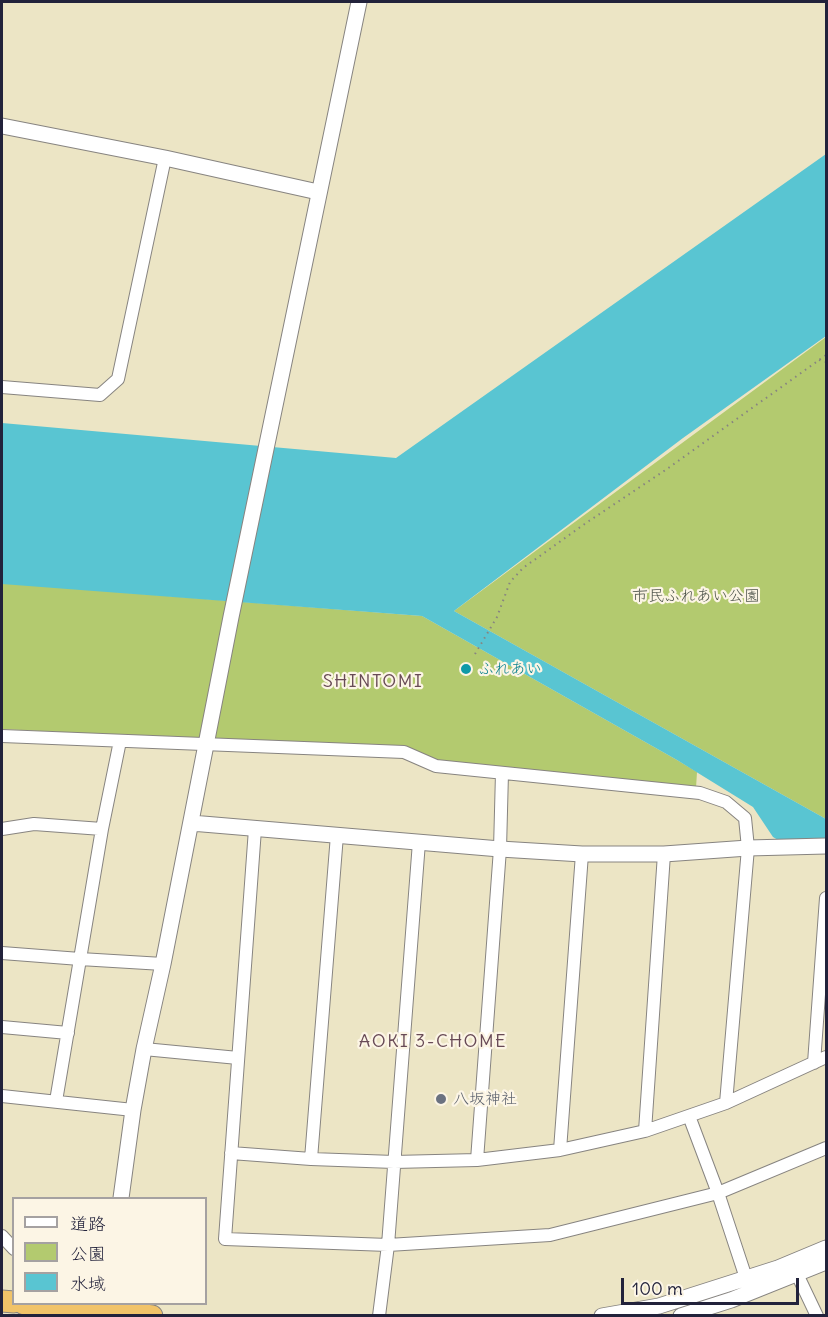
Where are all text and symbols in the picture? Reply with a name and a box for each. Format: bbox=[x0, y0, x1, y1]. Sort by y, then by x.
park label: 市民ふれあい公園 bbox=[632, 586, 760, 606]
place label: ふれあい bbox=[478, 659, 542, 679]
marker: ふれあい bbox=[459, 662, 473, 676]
district label: SHINTOMI bbox=[323, 671, 423, 693]
district label: AOKI 3-CHOME bbox=[359, 1031, 507, 1053]
place label: 八坂神社 bbox=[453, 1089, 517, 1109]
marker: 八坂神社 bbox=[434, 1092, 448, 1106]
legend bbox=[12, 1197, 207, 1305]
text: 道路 bbox=[70, 1212, 106, 1235]
text: 公園 bbox=[70, 1242, 106, 1265]
scale bar bbox=[624, 1266, 802, 1304]
text: 水域 bbox=[70, 1272, 106, 1295]
text: 100 m bbox=[632, 1277, 683, 1300]

